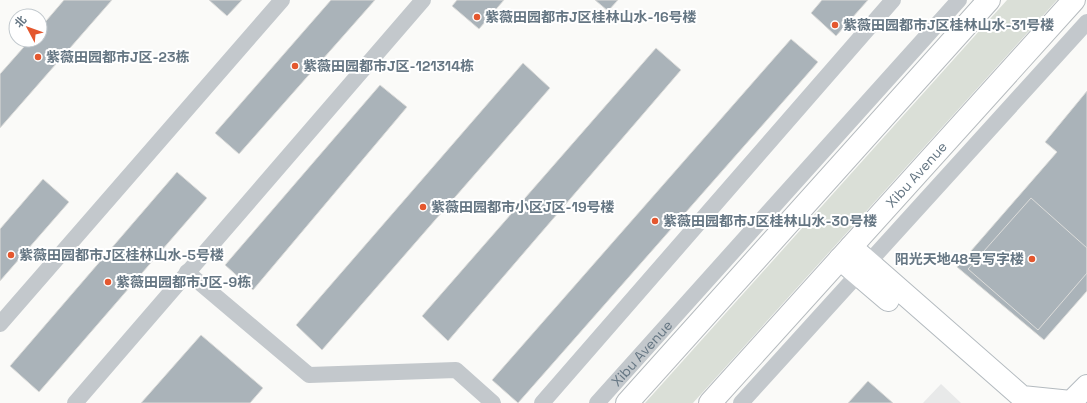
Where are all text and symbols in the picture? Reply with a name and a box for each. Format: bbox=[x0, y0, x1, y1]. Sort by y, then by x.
north arrow bbox=[8, 8, 48, 48]
place label: 紫薇田园都市J区桂林山水-16号楼 bbox=[485, 8, 697, 26]
marker: 紫薇田园都市J区桂林山水-16号楼 bbox=[472, 12, 482, 22]
text: 北 bbox=[12, 13, 29, 30]
place label: 紫薇田园都市J区桂林山水-31号楼 bbox=[843, 16, 1054, 34]
marker: 紫薇田园都市J区桂林山水-31号楼 bbox=[830, 20, 840, 30]
place label: 紫薇田园都市J区-23栋 bbox=[46, 48, 189, 66]
marker: 紫薇田园都市J区-23栋 bbox=[33, 52, 43, 62]
place label: 紫薇田园都市J区-121314栋 bbox=[303, 57, 474, 75]
marker: 紫薇田园都市J区-121314栋 bbox=[290, 61, 300, 71]
street label: Xibu Avenue bbox=[882, 138, 951, 211]
place label: 紫薇田园都市小区J区-19号楼 bbox=[431, 198, 615, 216]
marker: 紫薇田园都市小区J区-19号楼 bbox=[418, 202, 428, 212]
place label: 紫薇田园都市J区桂林山水-30号楼 bbox=[663, 212, 877, 230]
marker: 紫薇田园都市J区桂林山水-30号楼 bbox=[650, 216, 660, 226]
place label: 紫薇田园都市J区桂林山水-5号楼 bbox=[19, 246, 224, 264]
marker: 紫薇田园都市J区桂林山水-5号楼 bbox=[6, 250, 16, 260]
place label: 阳光天地48号写字楼 bbox=[895, 250, 1024, 268]
marker: 阳光天地48号写字楼 bbox=[1027, 254, 1037, 264]
place label: 紫薇田园都市J区-9栋 bbox=[116, 273, 251, 291]
marker: 紫薇田园都市J区-9栋 bbox=[103, 277, 113, 287]
street label: Xibu Avenue bbox=[607, 316, 676, 390]

